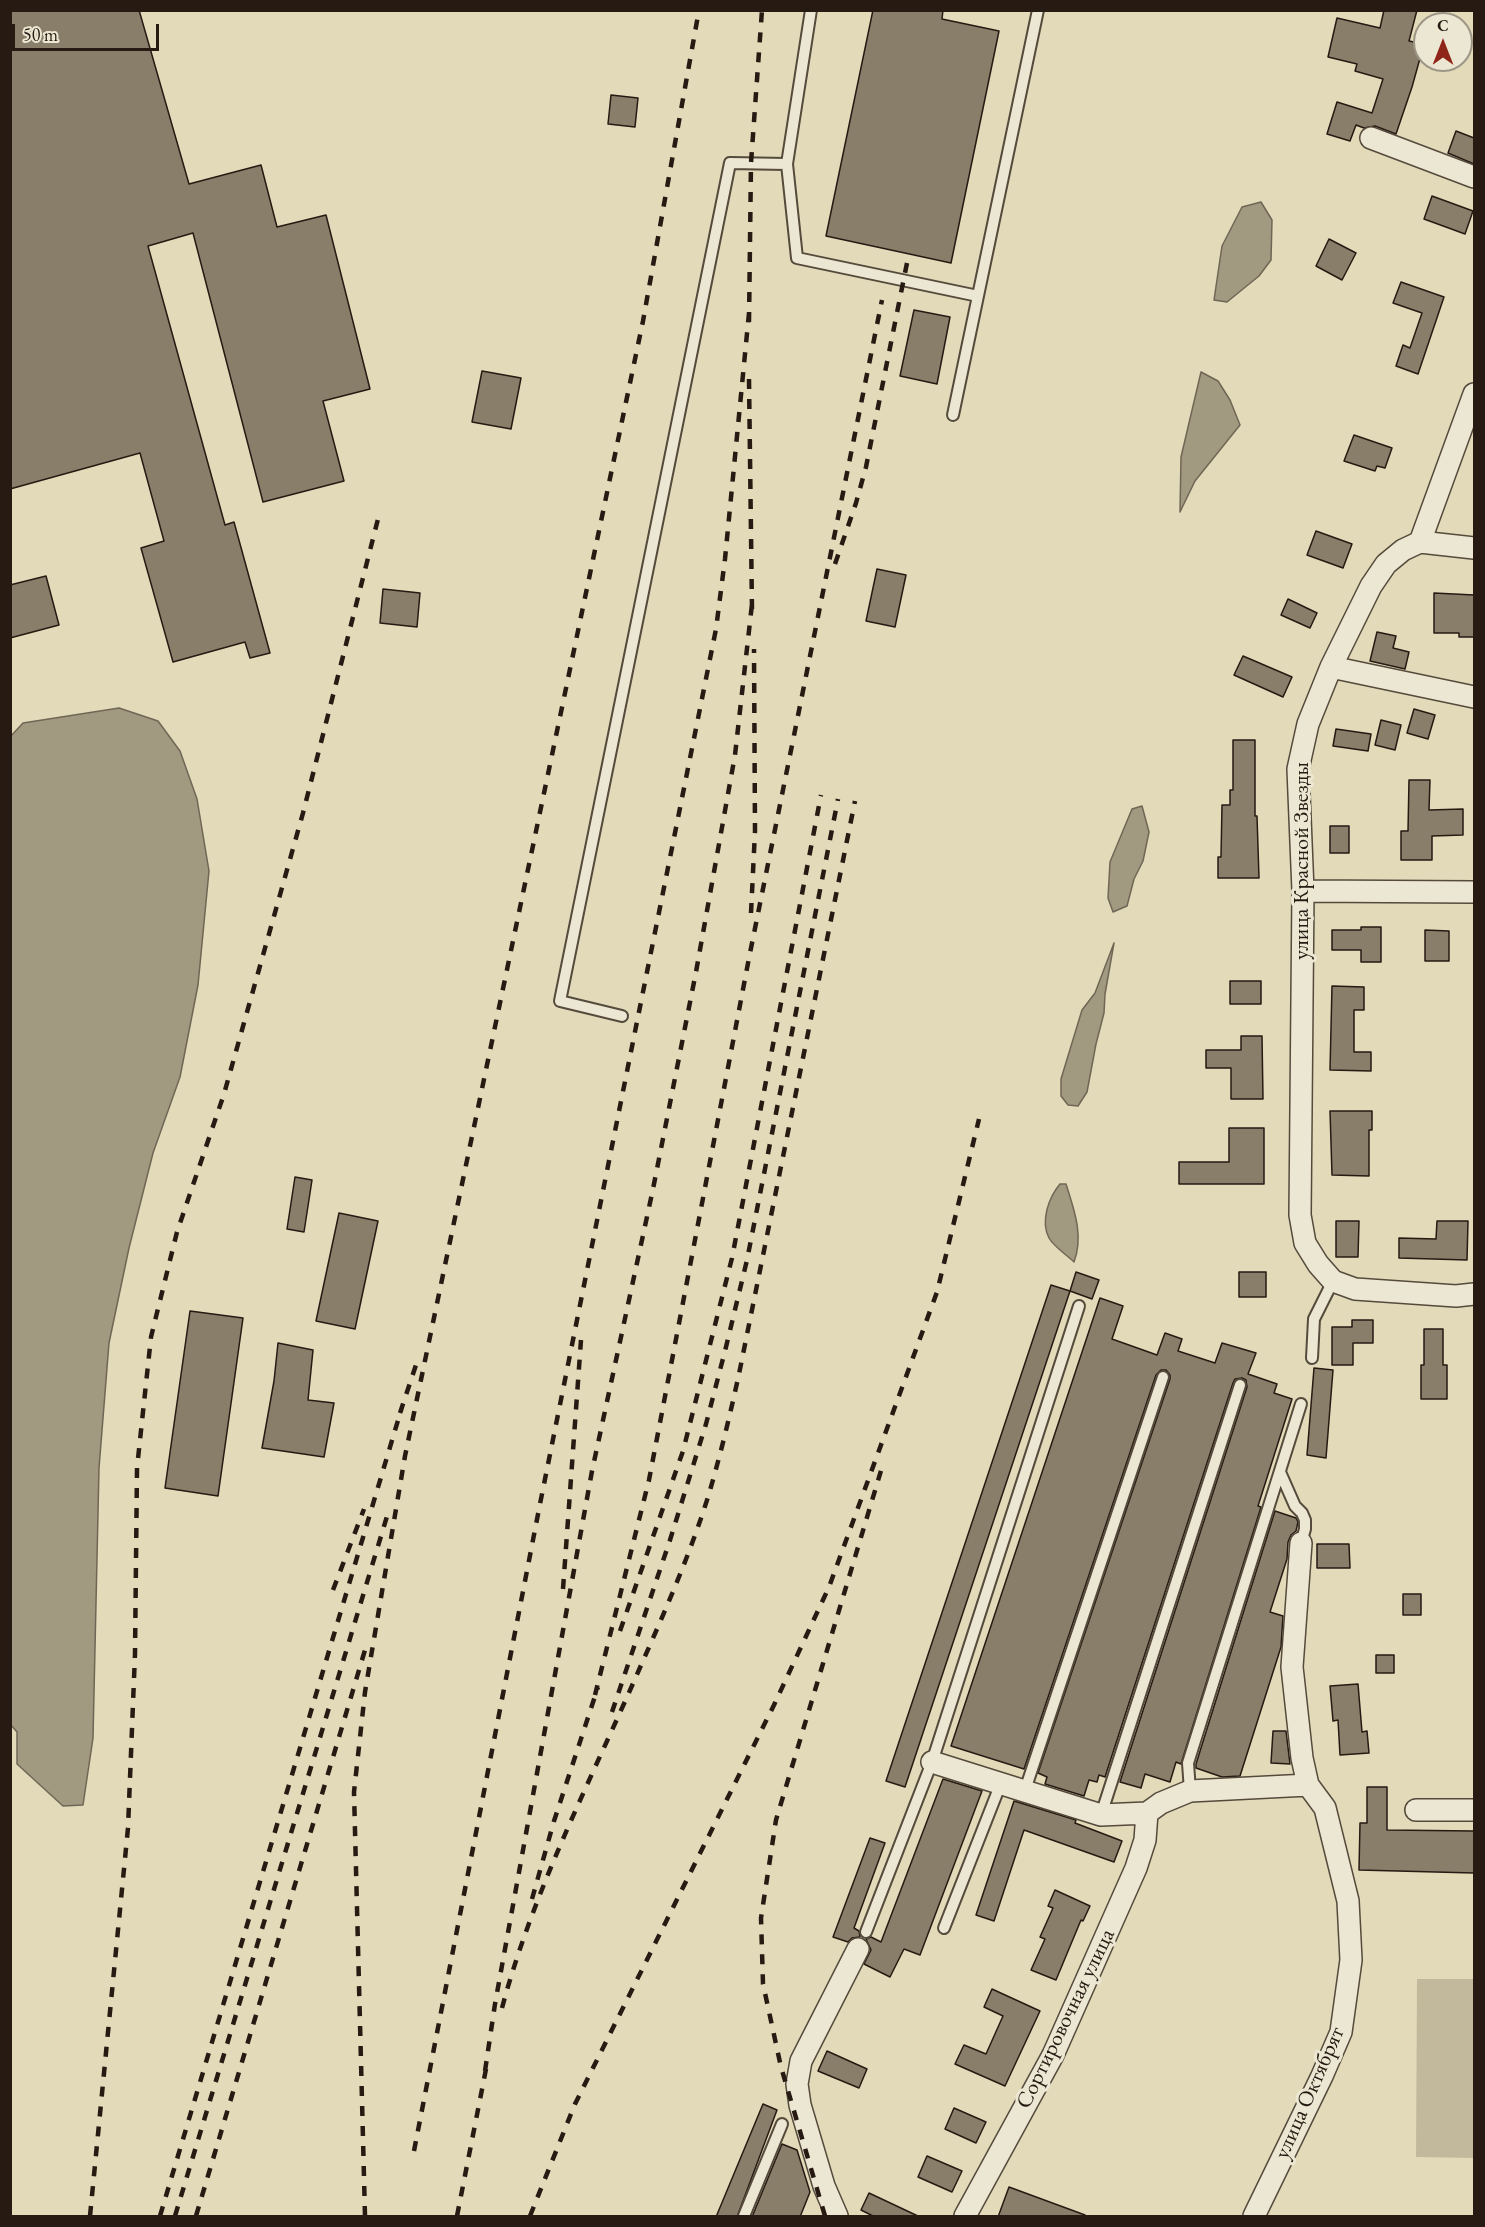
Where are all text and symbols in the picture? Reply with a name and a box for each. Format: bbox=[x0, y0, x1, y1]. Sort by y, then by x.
scale bar bbox=[15, 12, 162, 50]
north arrow bbox=[1413, 12, 1473, 72]
text: С bbox=[1437, 15, 1449, 36]
text: 50 m bbox=[23, 23, 58, 46]
street label: улица Красной Звезды bbox=[1289, 762, 1315, 960]
street label: Сортировочная улица bbox=[1011, 1925, 1121, 2113]
street label: улица Октябрят bbox=[1269, 2023, 1351, 2163]

